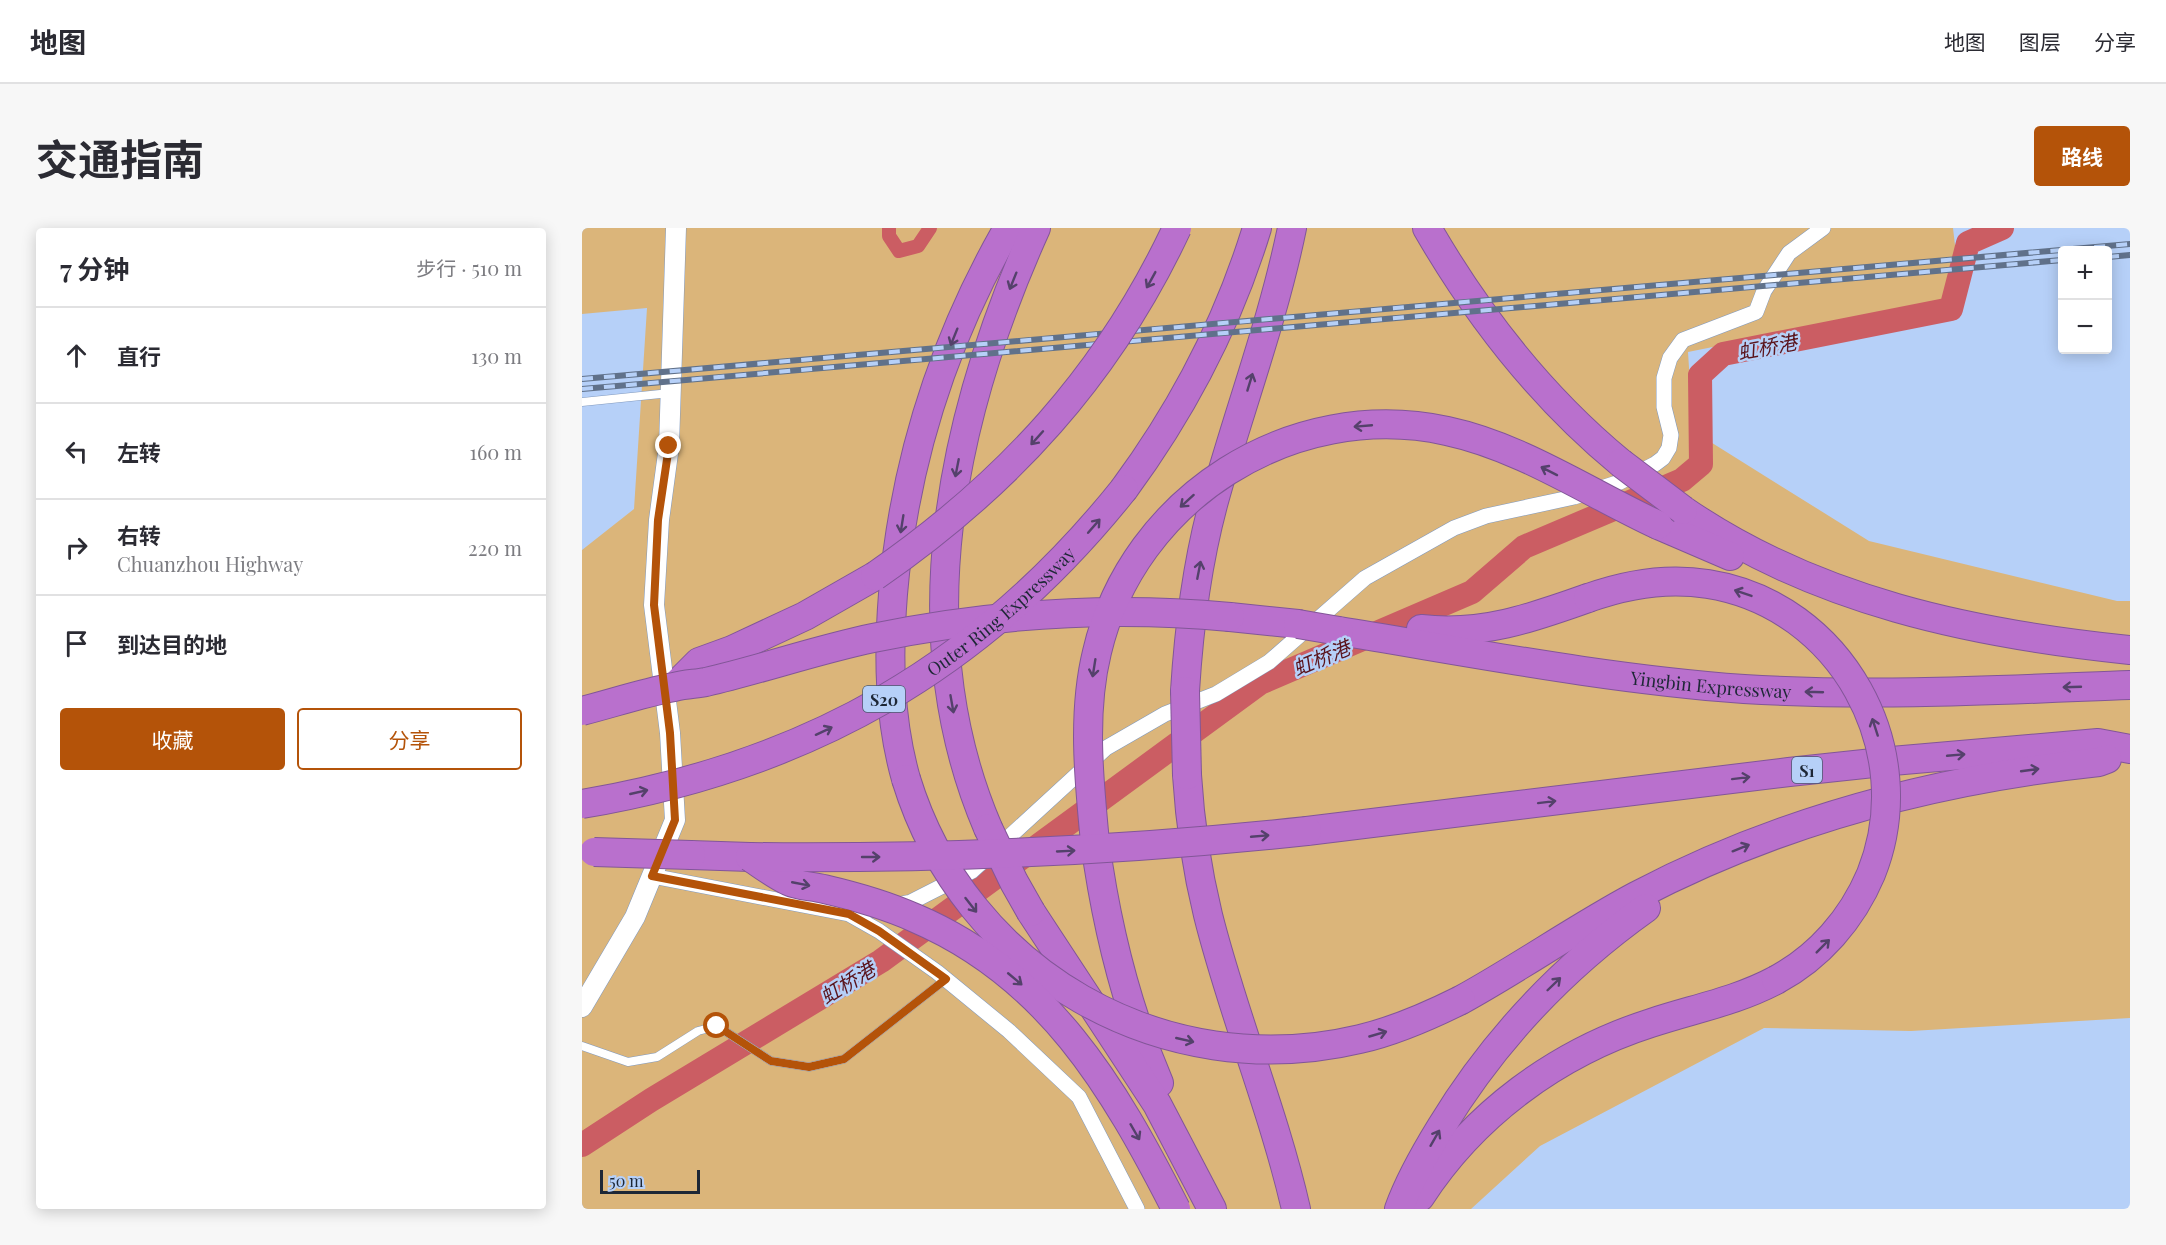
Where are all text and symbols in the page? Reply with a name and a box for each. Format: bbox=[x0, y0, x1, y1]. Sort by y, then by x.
text: 地图 bbox=[30, 23, 86, 60]
text: 地图 bbox=[1944, 27, 1986, 55]
text: 图层 bbox=[2019, 27, 2061, 55]
text: 分享 bbox=[2094, 27, 2136, 55]
button: 路线 bbox=[2034, 126, 2130, 186]
text: 交通指南 bbox=[36, 130, 204, 186]
map controls bbox=[2058, 246, 2112, 354]
button: + bbox=[2058, 246, 2112, 300]
text: 7 分钟 bbox=[60, 251, 129, 286]
text: 步行 · 510 m bbox=[416, 254, 522, 281]
one-way arrow bbox=[1145, 271, 1157, 288]
one-way arrow bbox=[1007, 272, 1018, 290]
button: − bbox=[2058, 300, 2112, 354]
water label: 虹桥港 bbox=[1735, 326, 1802, 365]
one-way arrow bbox=[948, 327, 959, 346]
icon: ahead bbox=[60, 339, 93, 372]
text: 直行 bbox=[117, 341, 161, 371]
text: 130 m bbox=[471, 342, 522, 369]
one-way arrow bbox=[1245, 373, 1256, 392]
one-way arrow bbox=[1353, 421, 1373, 432]
one-way arrow bbox=[1030, 430, 1044, 445]
route end bbox=[655, 432, 681, 458]
icon: left bbox=[60, 435, 93, 468]
text: 左转 bbox=[117, 437, 161, 467]
text: 160 m bbox=[470, 438, 522, 465]
one-way arrow bbox=[951, 458, 962, 477]
one-way arrow bbox=[1541, 465, 1559, 476]
one-way arrow bbox=[1179, 494, 1194, 508]
one-way arrow bbox=[896, 514, 907, 534]
one-way arrow bbox=[1088, 518, 1101, 534]
text: 右转 bbox=[117, 520, 161, 550]
icon: right bbox=[60, 531, 93, 564]
text: 220 m bbox=[468, 534, 522, 561]
street label: Outer Ring Expressway bbox=[922, 541, 1080, 681]
text: Chuanzhou Highway bbox=[117, 550, 303, 577]
one-way arrow bbox=[1193, 561, 1204, 581]
one-way arrow bbox=[1734, 587, 1753, 598]
icon: arrive bbox=[60, 627, 93, 660]
text: 到达目的地 bbox=[117, 629, 227, 659]
water label: 虹桥港 bbox=[1288, 632, 1357, 681]
one-way arrow bbox=[1088, 658, 1099, 677]
street label: Yingbin Expressway bbox=[1628, 665, 1792, 703]
one-way arrow bbox=[2062, 682, 2082, 693]
road number: S20 bbox=[863, 686, 905, 712]
one-way arrow bbox=[1804, 686, 1824, 698]
one-way arrow bbox=[946, 693, 957, 713]
button: 收藏 bbox=[60, 708, 285, 770]
button: 分享 bbox=[297, 708, 522, 770]
one-way arrow bbox=[1869, 718, 1880, 737]
one-way arrow bbox=[814, 724, 832, 736]
one-way arrow bbox=[1945, 749, 1965, 760]
road number: S1 bbox=[1792, 757, 1822, 783]
one-way arrow bbox=[2020, 765, 2040, 776]
one-way arrow bbox=[1731, 773, 1750, 784]
one-way arrow bbox=[630, 786, 649, 798]
one-way arrow bbox=[1537, 797, 1557, 808]
one-way arrow bbox=[1250, 830, 1270, 841]
one-way arrow bbox=[1731, 842, 1750, 853]
one-way arrow bbox=[1055, 846, 1075, 857]
one-way arrow bbox=[861, 851, 881, 863]
one-way arrow bbox=[790, 879, 810, 890]
one-way arrow bbox=[965, 897, 978, 913]
one-way arrow bbox=[1815, 938, 1830, 953]
water label: 虹桥港 bbox=[814, 953, 882, 1009]
one-way arrow bbox=[1007, 972, 1022, 986]
one-way arrow bbox=[1546, 977, 1561, 992]
route start bbox=[703, 1012, 729, 1038]
one-way arrow bbox=[1368, 1028, 1387, 1039]
one-way arrow bbox=[1175, 1035, 1194, 1047]
one-way arrow bbox=[1129, 1123, 1141, 1140]
one-way arrow bbox=[1429, 1130, 1441, 1147]
scale bar bbox=[600, 1167, 700, 1194]
text: 50 m bbox=[609, 1170, 643, 1191]

